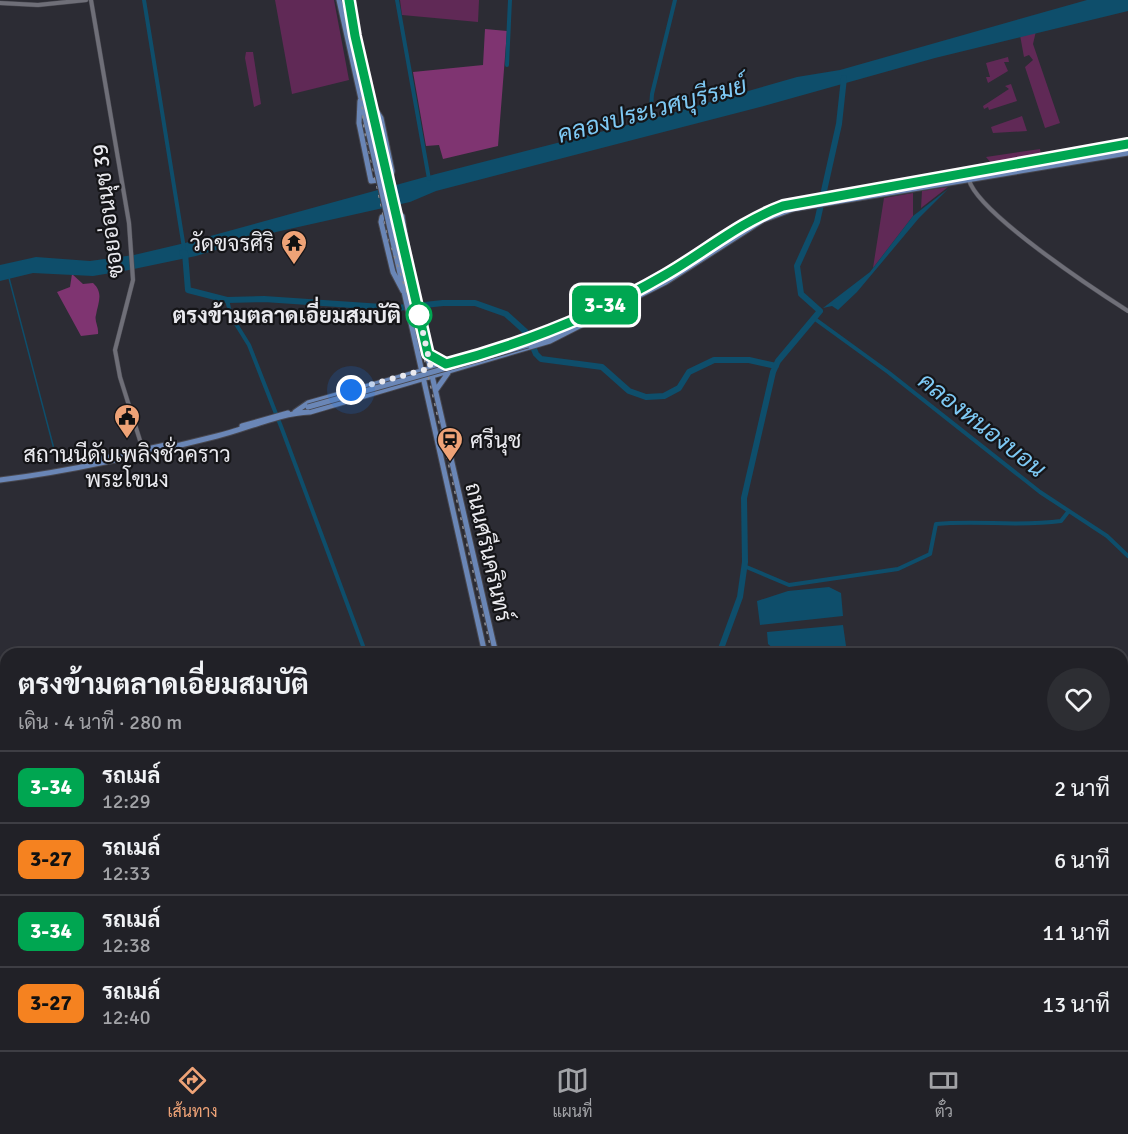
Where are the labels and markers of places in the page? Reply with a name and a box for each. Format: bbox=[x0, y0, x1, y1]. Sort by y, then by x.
temple icon: วัดขจรศิริ bbox=[279, 228, 309, 266]
place label: วัดขจรศิริ bbox=[190, 230, 274, 257]
place label: ตรงข้ามตลาดเอี่ยมสมบัติ bbox=[173, 296, 401, 329]
marker: ตรงข้ามตลาดเอี่ยมสมบัติ bbox=[406, 302, 432, 328]
public building icon: สถานนีดับเพลิงชั่วคราว พระโขนง bbox=[112, 402, 142, 440]
station icon: ศรีนุช bbox=[435, 425, 465, 463]
place label: ศรีนุช bbox=[470, 427, 521, 456]
place label: สถานนีดับเพลิงชั่วคราว พระโขนง bbox=[23, 436, 231, 493]

